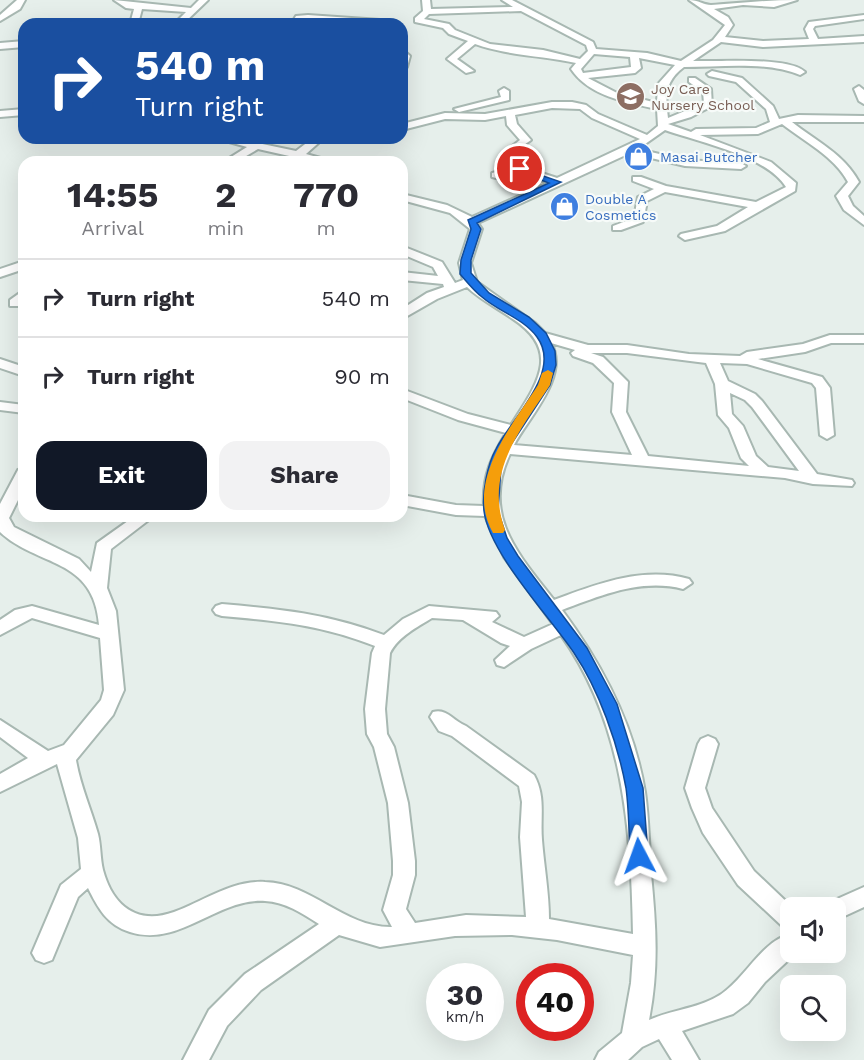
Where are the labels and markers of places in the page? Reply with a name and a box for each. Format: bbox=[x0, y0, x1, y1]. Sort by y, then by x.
school or university icon: Joy Care Nursery School bbox=[614, 81, 646, 113]
place label: Joy Care Nursery School bbox=[651, 81, 755, 113]
shop icon: Masai Butcher bbox=[623, 141, 655, 173]
pin bbox=[494, 143, 545, 194]
place label: Masai Butcher bbox=[660, 149, 758, 165]
shop icon: Double A Cosmetics bbox=[548, 191, 580, 223]
place label: Double A Cosmetics bbox=[585, 191, 656, 223]

